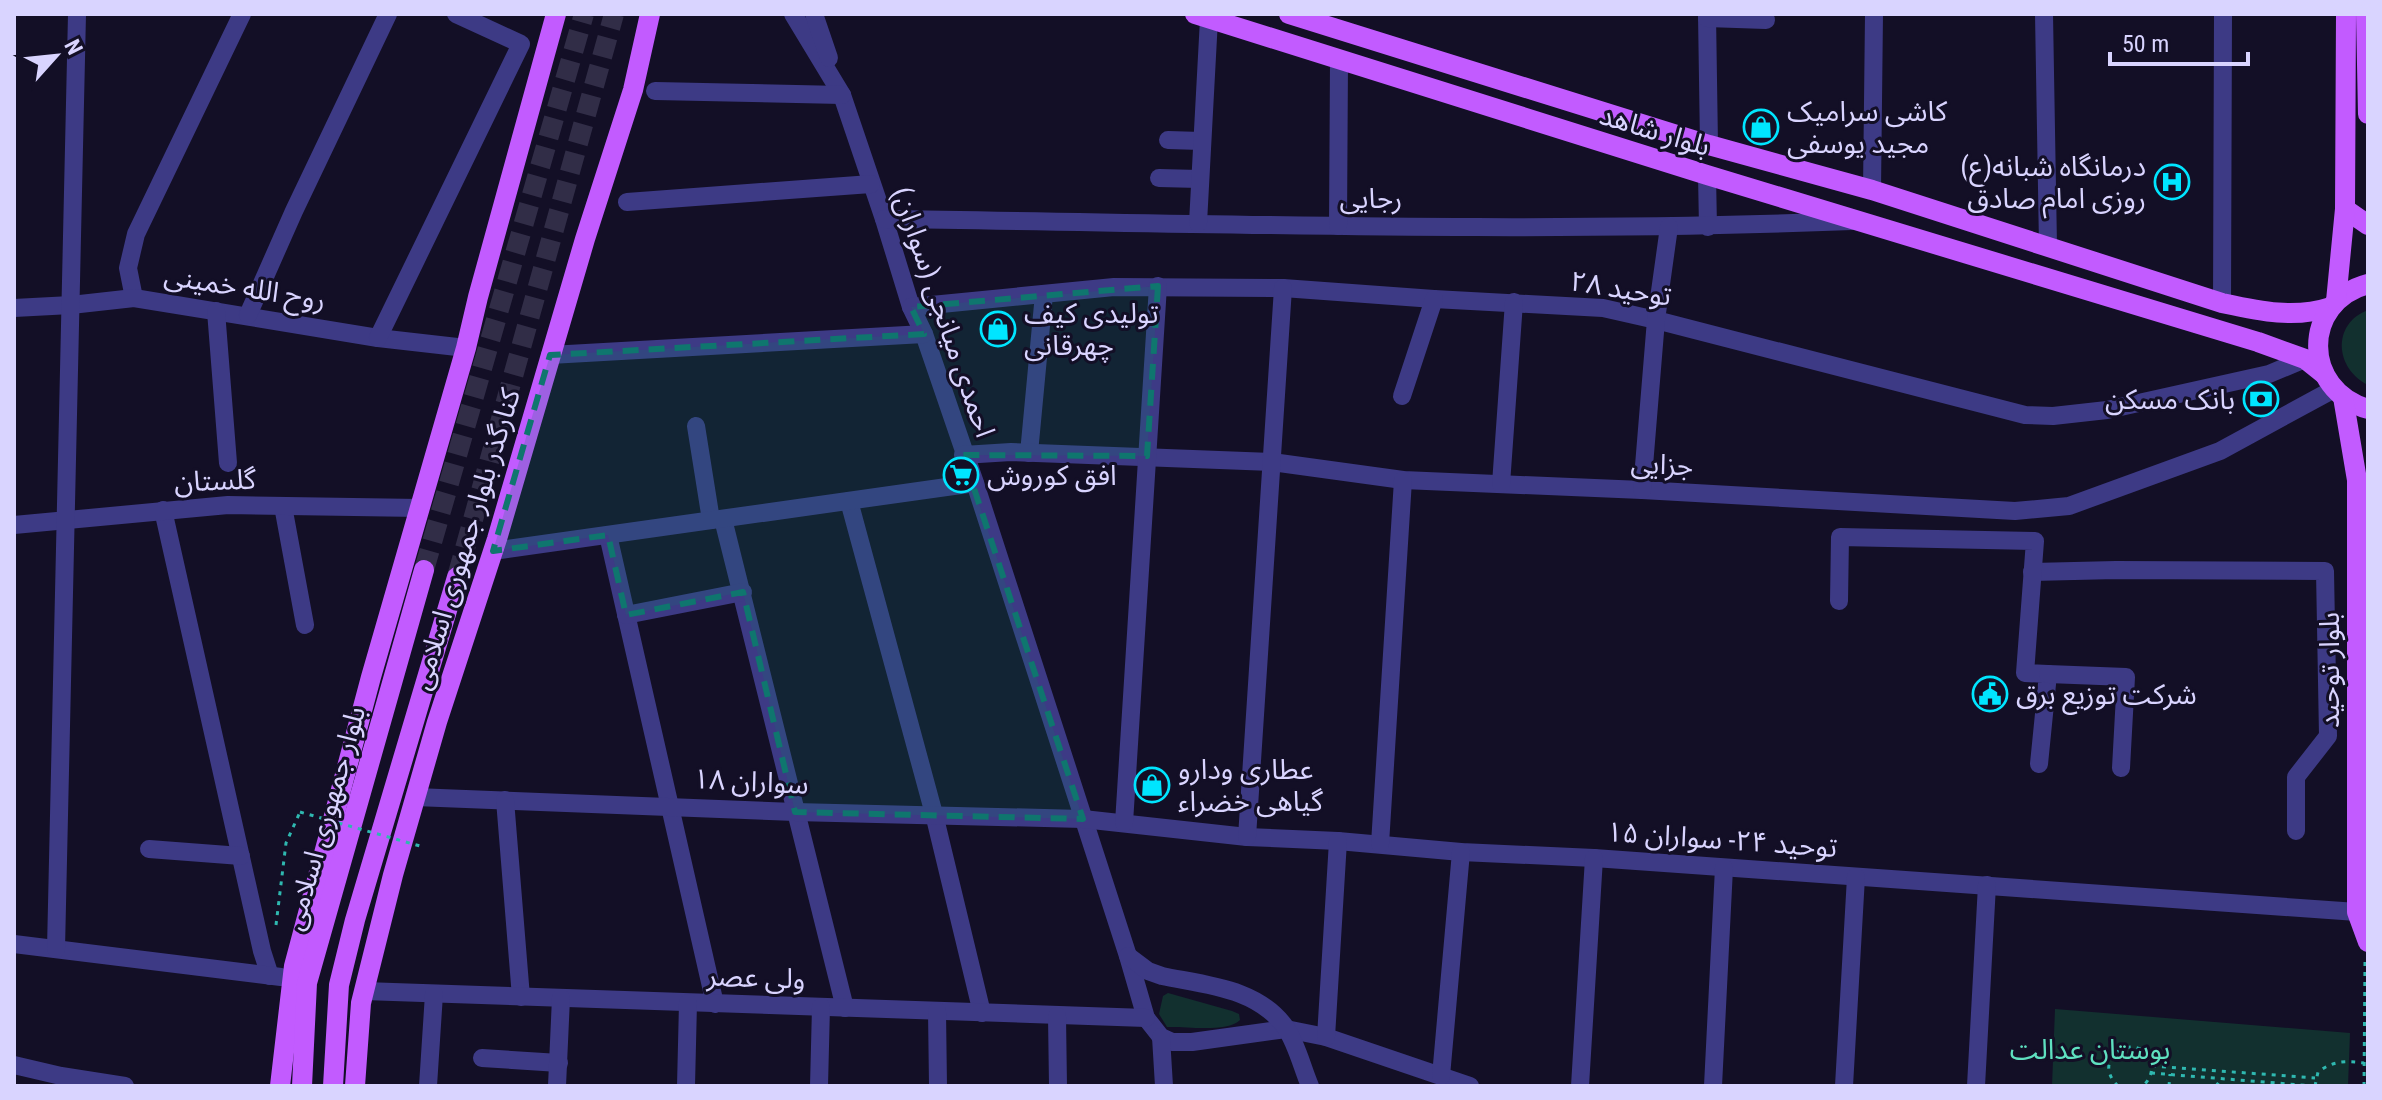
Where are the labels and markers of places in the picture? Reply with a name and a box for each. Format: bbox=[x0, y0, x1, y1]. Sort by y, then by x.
place label: کاشی سرامیک مجید یوسفی bbox=[1787, 95, 1948, 160]
shop icon: کاشی سرامیک مجید یوسفی bbox=[1742, 108, 1780, 146]
place label: (ع)درمانگاه شبانه روزی امام صادق bbox=[1960, 150, 2146, 219]
hospital icon: (ع)درمانگاه شبانه روزی امام صادق bbox=[2153, 163, 2191, 201]
place label: تولیدی کیف چهرقانی bbox=[1024, 297, 1159, 363]
shop icon: تولیدی کیف چهرقانی bbox=[979, 310, 1017, 348]
bank icon: بانک مسکن bbox=[2242, 380, 2280, 418]
place label: بانک مسکن bbox=[2105, 383, 2235, 416]
supermarket icon: افق کوروش bbox=[942, 456, 980, 494]
place label: افق کوروش bbox=[987, 459, 1117, 493]
public building icon: شرکت توزیع برق bbox=[1971, 675, 2009, 713]
place label: شرکت توزیع برق bbox=[2016, 678, 2197, 715]
place label: عطاری ودارو گیاهی خضراء bbox=[1178, 753, 1323, 818]
shop icon: عطاری ودارو گیاهی خضراء bbox=[1133, 766, 1171, 804]

